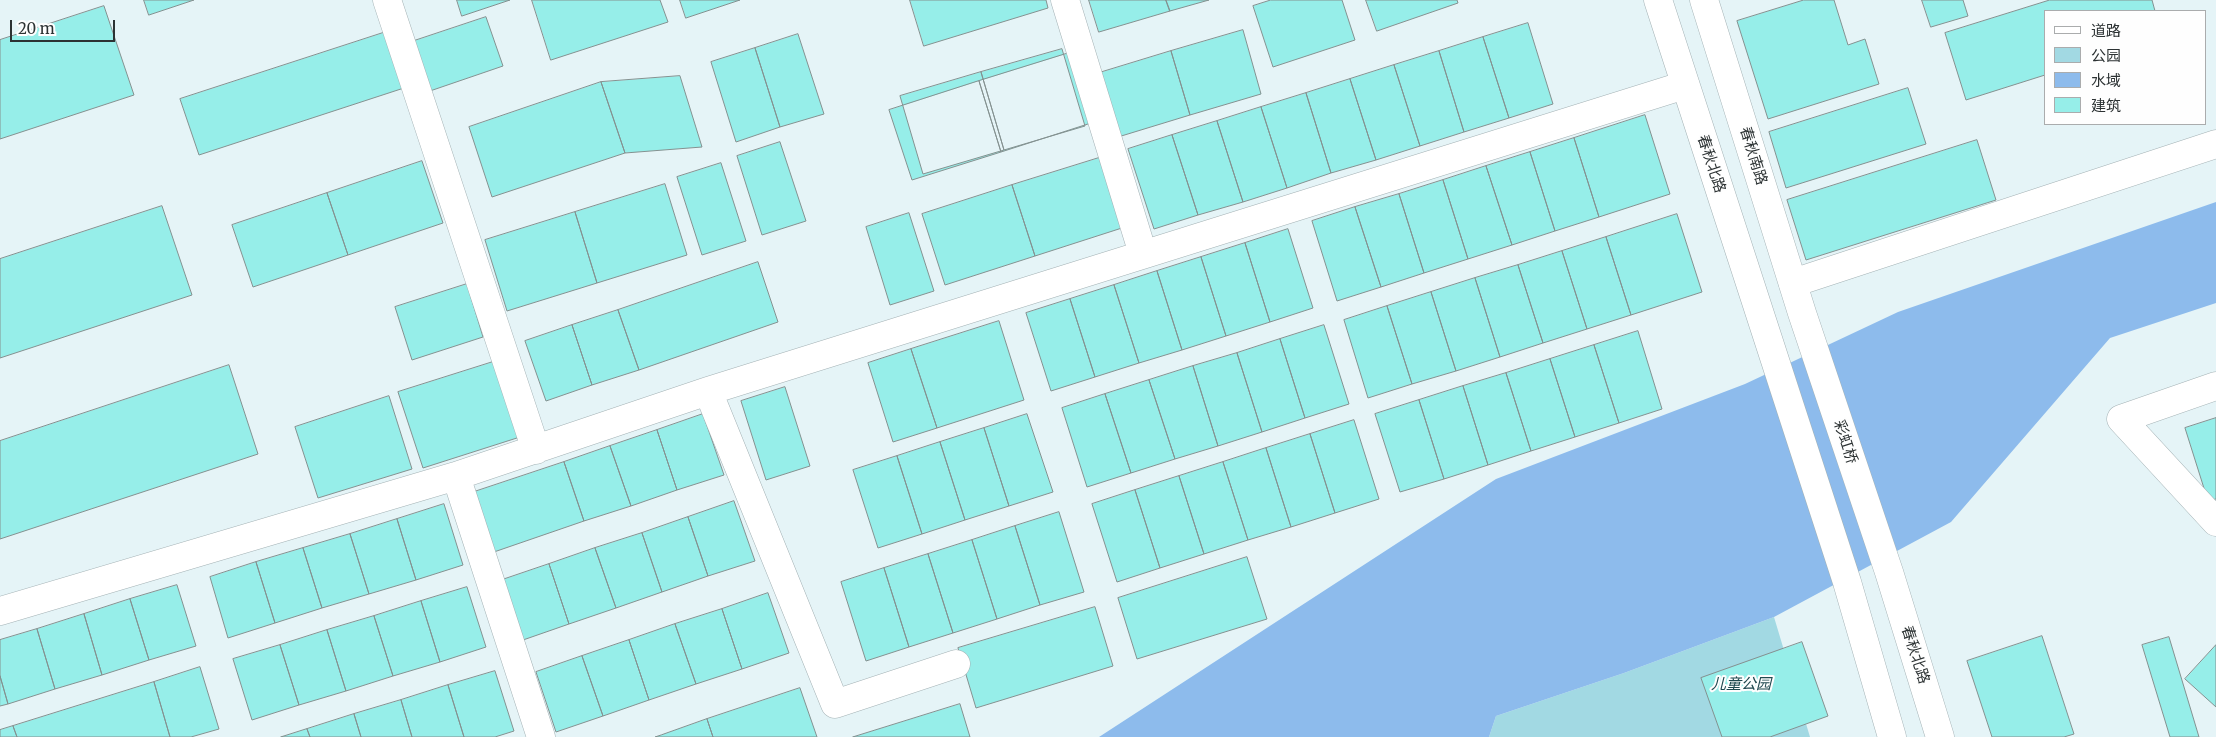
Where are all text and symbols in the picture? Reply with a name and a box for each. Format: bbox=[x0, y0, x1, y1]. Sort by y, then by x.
scale bar bbox=[12, 10, 118, 42]
legend bbox=[2044, 10, 2206, 125]
text: 20 m bbox=[18, 19, 55, 38]
text: 道路 bbox=[2091, 21, 2121, 40]
text: 公园 bbox=[2091, 46, 2121, 65]
text: 水域 bbox=[2091, 71, 2121, 90]
text: 建筑 bbox=[2091, 96, 2121, 115]
street label: 春秋南路 bbox=[1736, 125, 1770, 187]
street label: 春秋北路 bbox=[1693, 133, 1729, 195]
street label: 彩虹桥 bbox=[1829, 418, 1861, 466]
street label: 春秋北路 bbox=[1897, 624, 1933, 686]
park label: 儿童公园 bbox=[1711, 676, 1771, 694]

